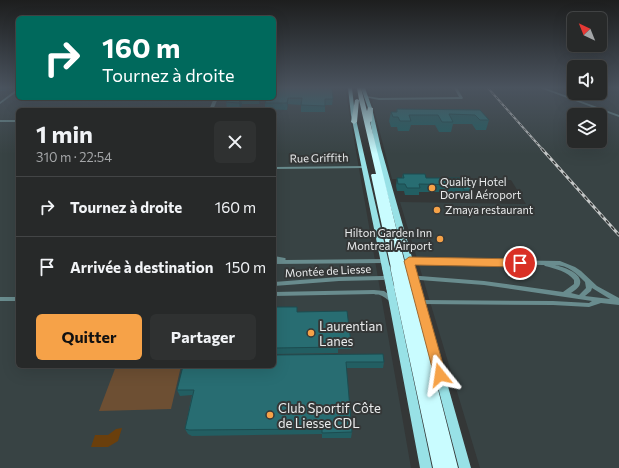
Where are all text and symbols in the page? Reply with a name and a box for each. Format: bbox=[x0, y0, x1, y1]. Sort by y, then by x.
north arrow bbox=[567, 12, 607, 52]
map controls bbox=[567, 12, 607, 148]
text: 160 m bbox=[102, 30, 180, 64]
icon: right bbox=[36, 32, 88, 84]
button: sound bbox=[567, 60, 607, 100]
text: Tournez à droite bbox=[102, 64, 235, 86]
button: layers bbox=[567, 108, 607, 148]
text: 1 min bbox=[36, 119, 93, 148]
button: close bbox=[214, 121, 256, 163]
text: 310 m · 22:54 bbox=[36, 149, 112, 165]
street label: Rue Griffith bbox=[290, 150, 348, 165]
place label: Quality Hotel Dorval Aéroport bbox=[440, 175, 522, 201]
marker: Quality Hotel Dorval Aéroport bbox=[427, 183, 437, 193]
icon: right bbox=[36, 196, 58, 218]
text: Tournez à droite bbox=[70, 198, 182, 216]
text: 160 m bbox=[215, 198, 256, 216]
place label: Zmaya restaurant bbox=[445, 203, 534, 216]
marker: Zmaya restaurant bbox=[432, 205, 442, 215]
place label: Hilton Garden Inn Montreal Airport bbox=[344, 226, 432, 252]
marker: Hilton Garden Inn Montreal Airport bbox=[435, 234, 445, 244]
pin bbox=[503, 246, 537, 280]
icon: arrive bbox=[509, 252, 531, 274]
icon: arrive bbox=[36, 256, 58, 278]
text: Arrivée à destination bbox=[70, 258, 213, 276]
text: 150 m bbox=[225, 258, 266, 276]
street label: Montée de Liesse bbox=[284, 262, 372, 279]
button: Quitter bbox=[36, 314, 142, 360]
button: Partager bbox=[150, 314, 256, 360]
place label: Laurentian Lanes bbox=[319, 318, 383, 349]
marker: Laurentian Lanes bbox=[306, 328, 316, 338]
position arrow bbox=[419, 354, 461, 396]
place label: Club Sportif Côte de Liesse CDL bbox=[278, 400, 381, 431]
marker: Club Sportif Côte de Liesse CDL bbox=[265, 410, 275, 420]

